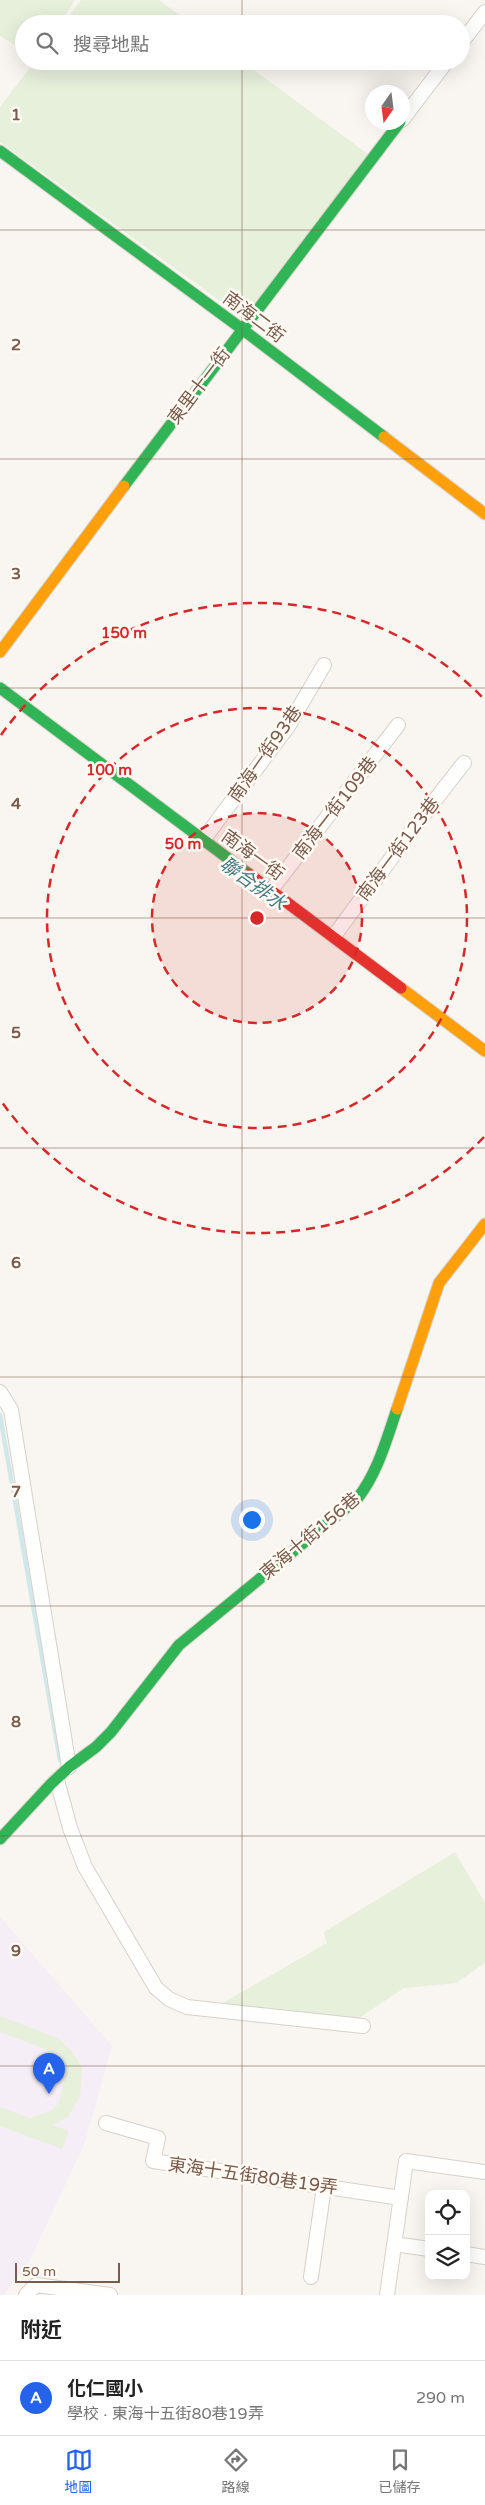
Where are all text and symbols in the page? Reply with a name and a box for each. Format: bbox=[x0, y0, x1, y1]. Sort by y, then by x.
search box bbox=[15, 15, 470, 70]
icon: search bbox=[33, 29, 61, 57]
text: 搜尋地點 bbox=[73, 34, 149, 56]
north arrow bbox=[365, 85, 410, 130]
text: 1 bbox=[11, 105, 21, 125]
street label: 南海二街 bbox=[219, 287, 289, 347]
text: 2 bbox=[11, 335, 21, 355]
street label: 東里十一街 bbox=[163, 343, 235, 429]
text: 3 bbox=[11, 564, 21, 584]
text: 150 m bbox=[101, 624, 147, 642]
street label: 南海一街93巷 bbox=[224, 702, 306, 806]
street label: 南海一街109巷 bbox=[288, 752, 382, 864]
text: 100 m bbox=[86, 761, 132, 779]
street label: 南海一街123巷 bbox=[352, 793, 444, 905]
text: 4 bbox=[11, 794, 21, 814]
street label: 南海一街 bbox=[217, 825, 289, 885]
text: 50 m bbox=[165, 835, 201, 853]
water label: 聯合排水 bbox=[216, 853, 291, 916]
centre of rings bbox=[248, 909, 266, 927]
text: 5 bbox=[11, 1023, 21, 1043]
text: 6 bbox=[11, 1253, 21, 1273]
text: 7 bbox=[11, 1482, 21, 1502]
street label: 東海十街156巷 bbox=[255, 1488, 365, 1584]
your location bbox=[239, 1507, 265, 1533]
text: 8 bbox=[11, 1712, 21, 1732]
text: 9 bbox=[11, 1941, 21, 1961]
pin: A bbox=[33, 2053, 65, 2094]
street label: 東海十五街80巷19弄 bbox=[167, 2153, 339, 2199]
map controls bbox=[425, 2190, 470, 2280]
button: locate bbox=[425, 2190, 470, 2235]
button: layers bbox=[425, 2235, 470, 2280]
scale bar bbox=[15, 2260, 120, 2283]
text: 50 m bbox=[22, 2263, 56, 2280]
text: 附近 bbox=[20, 2318, 62, 2343]
text: 化仁國小 bbox=[67, 2378, 143, 2400]
text: A bbox=[30, 2388, 42, 2408]
text: 290 m bbox=[416, 2388, 465, 2408]
text: 學校 · 東海十五街80巷19弄 bbox=[67, 2404, 264, 2424]
tab: 地圖 bbox=[65, 2446, 93, 2496]
tab: 路線 bbox=[222, 2446, 250, 2496]
tab: 已儲存 bbox=[379, 2446, 421, 2496]

